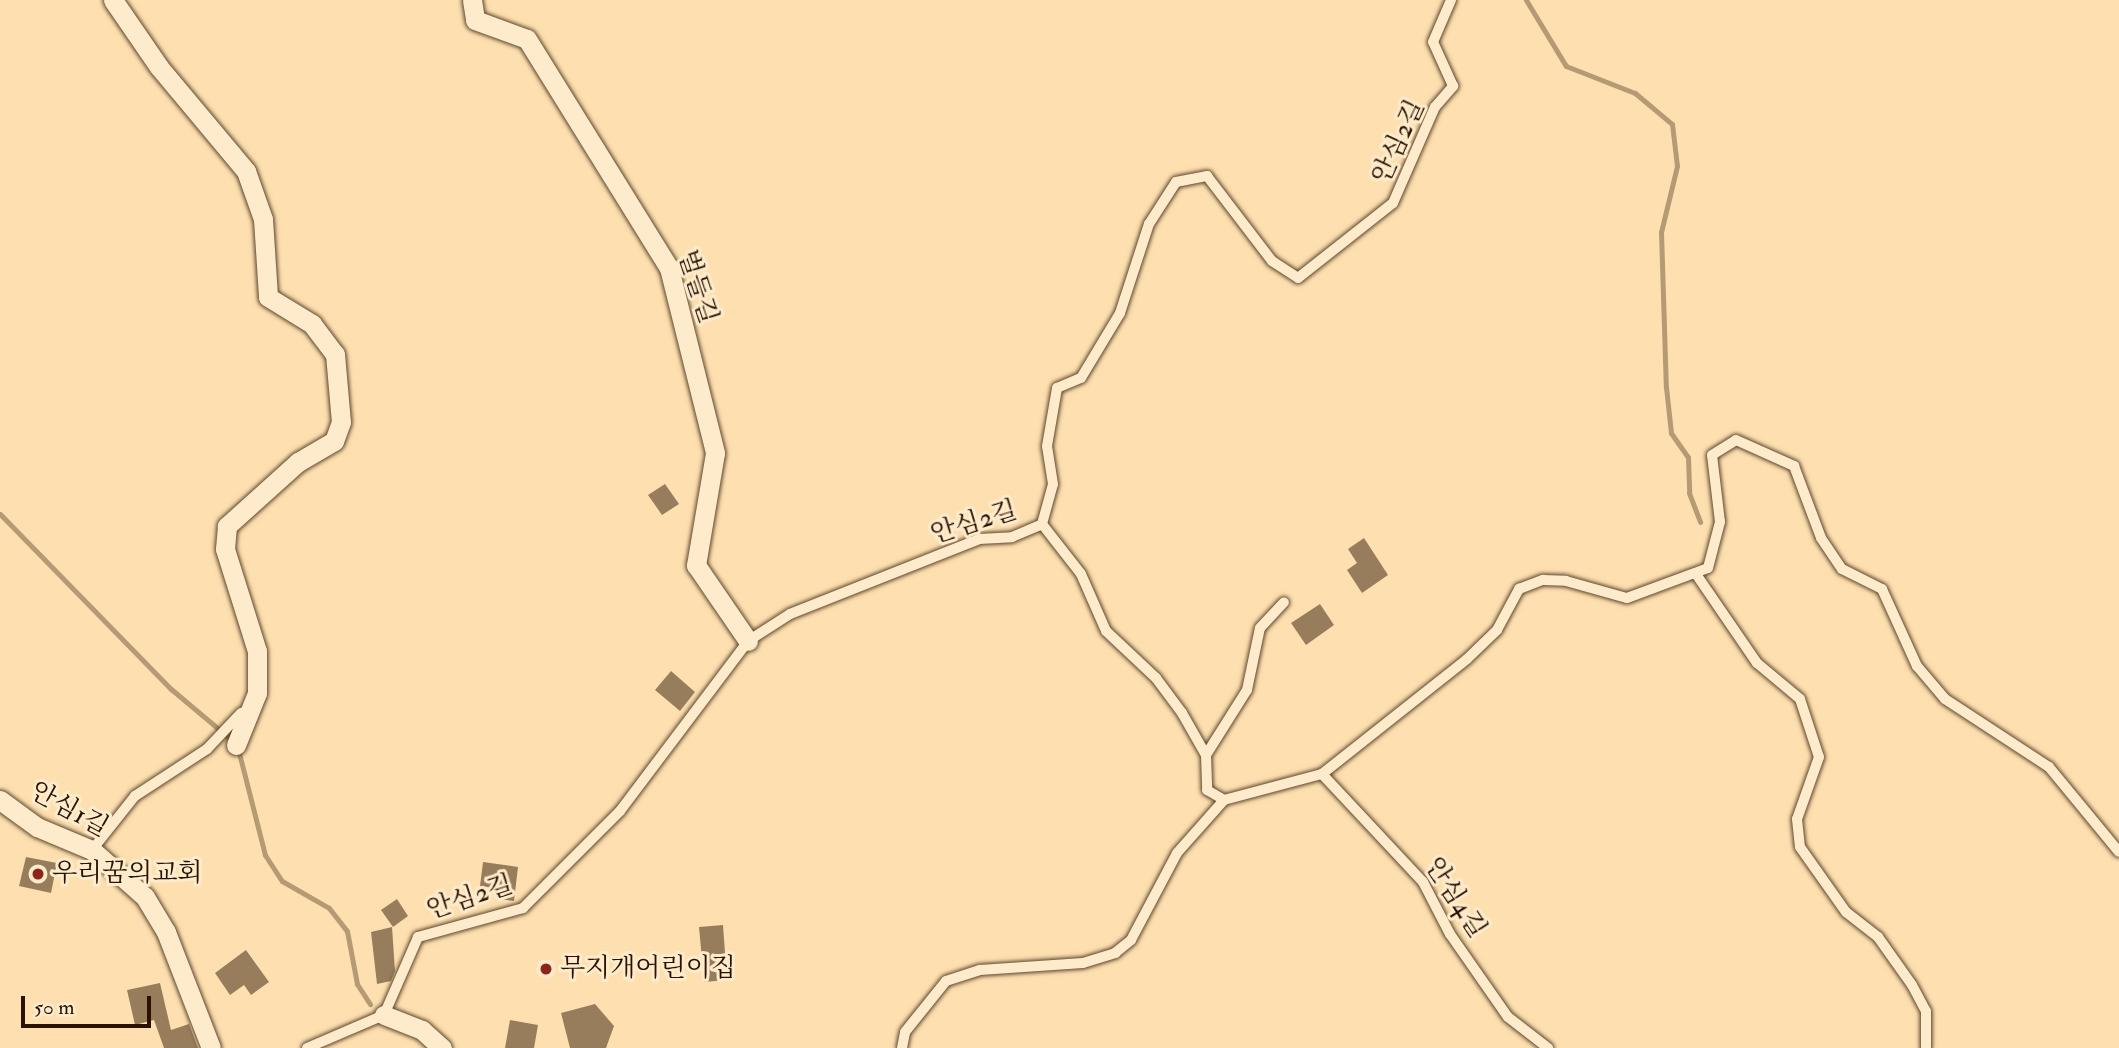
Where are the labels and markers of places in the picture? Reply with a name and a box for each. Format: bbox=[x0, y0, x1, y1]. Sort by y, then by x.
place label: 우리꿈의교회 bbox=[52, 858, 203, 890]
marker: 우리꿈의교회 bbox=[30, 866, 46, 882]
place label: 무지개어린이집 bbox=[560, 953, 736, 985]
marker: 무지개어린이집 bbox=[538, 961, 554, 977]

